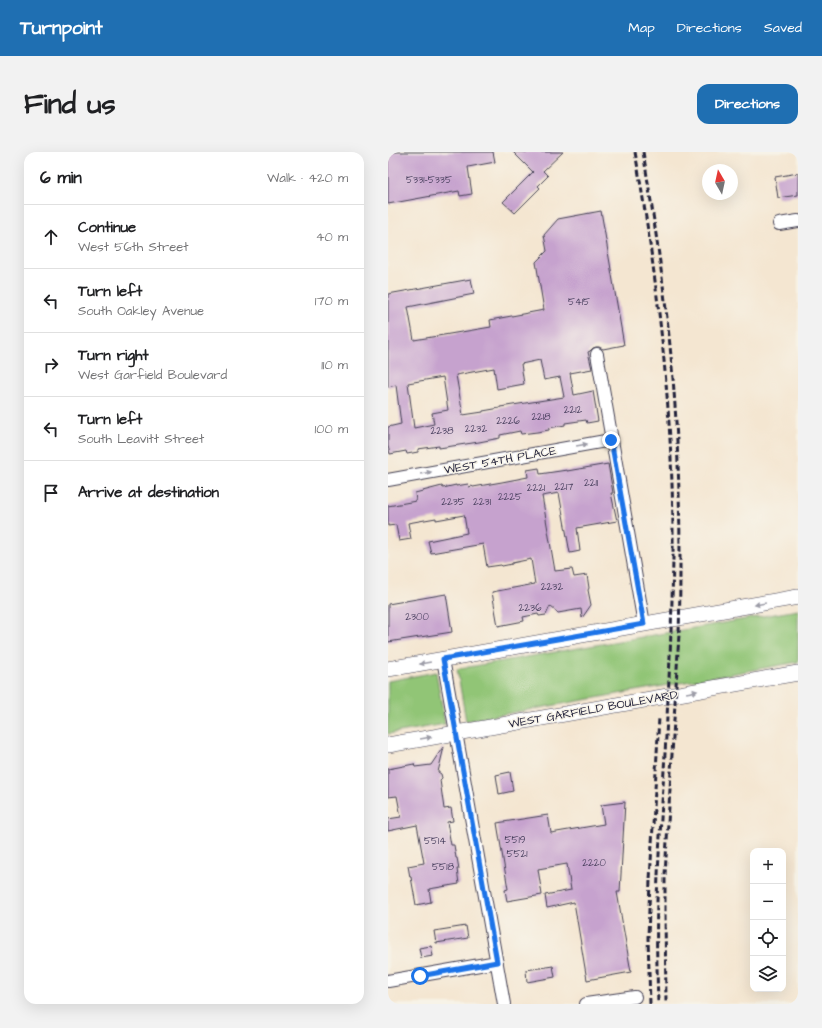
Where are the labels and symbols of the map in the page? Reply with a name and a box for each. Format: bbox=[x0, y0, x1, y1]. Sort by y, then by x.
north arrow bbox=[702, 164, 738, 200]
house number: 5331-5335 bbox=[406, 173, 452, 187]
house number: 5415 bbox=[568, 295, 590, 309]
house number: 2212 bbox=[564, 403, 582, 417]
house number: 2218 bbox=[531, 410, 551, 424]
house number: 2226 bbox=[496, 414, 520, 428]
house number: 2232 bbox=[465, 422, 487, 436]
house number: 2238 bbox=[430, 424, 454, 438]
route end bbox=[602, 431, 620, 449]
street label: WEST 54TH PLACE bbox=[443, 442, 558, 479]
one-way arrow bbox=[576, 442, 588, 448]
one-way arrow bbox=[420, 470, 433, 476]
house number: 2211 bbox=[584, 476, 599, 490]
house number: 2217 bbox=[555, 480, 573, 494]
house number: 2221 bbox=[527, 481, 546, 495]
house number: 2225 bbox=[498, 490, 522, 504]
house number: 2235 bbox=[441, 495, 465, 509]
house number: 2231 bbox=[473, 495, 492, 509]
house number: 2232 bbox=[541, 580, 563, 594]
house number: 2236 bbox=[519, 601, 542, 615]
one-way arrow bbox=[753, 601, 766, 607]
house number: 2300 bbox=[405, 610, 429, 624]
one-way arrow bbox=[419, 660, 431, 666]
street label: WEST GARFIELD BOULEVARD bbox=[507, 686, 679, 733]
one-way arrow bbox=[686, 689, 699, 695]
one-way arrow bbox=[420, 735, 433, 741]
house number: 5519 bbox=[504, 833, 526, 847]
house number: 5514 bbox=[424, 834, 446, 848]
house number: 5521 bbox=[506, 847, 528, 861]
house number: 2220 bbox=[582, 856, 606, 870]
house number: 5518 bbox=[432, 860, 454, 874]
route start bbox=[411, 967, 429, 985]

